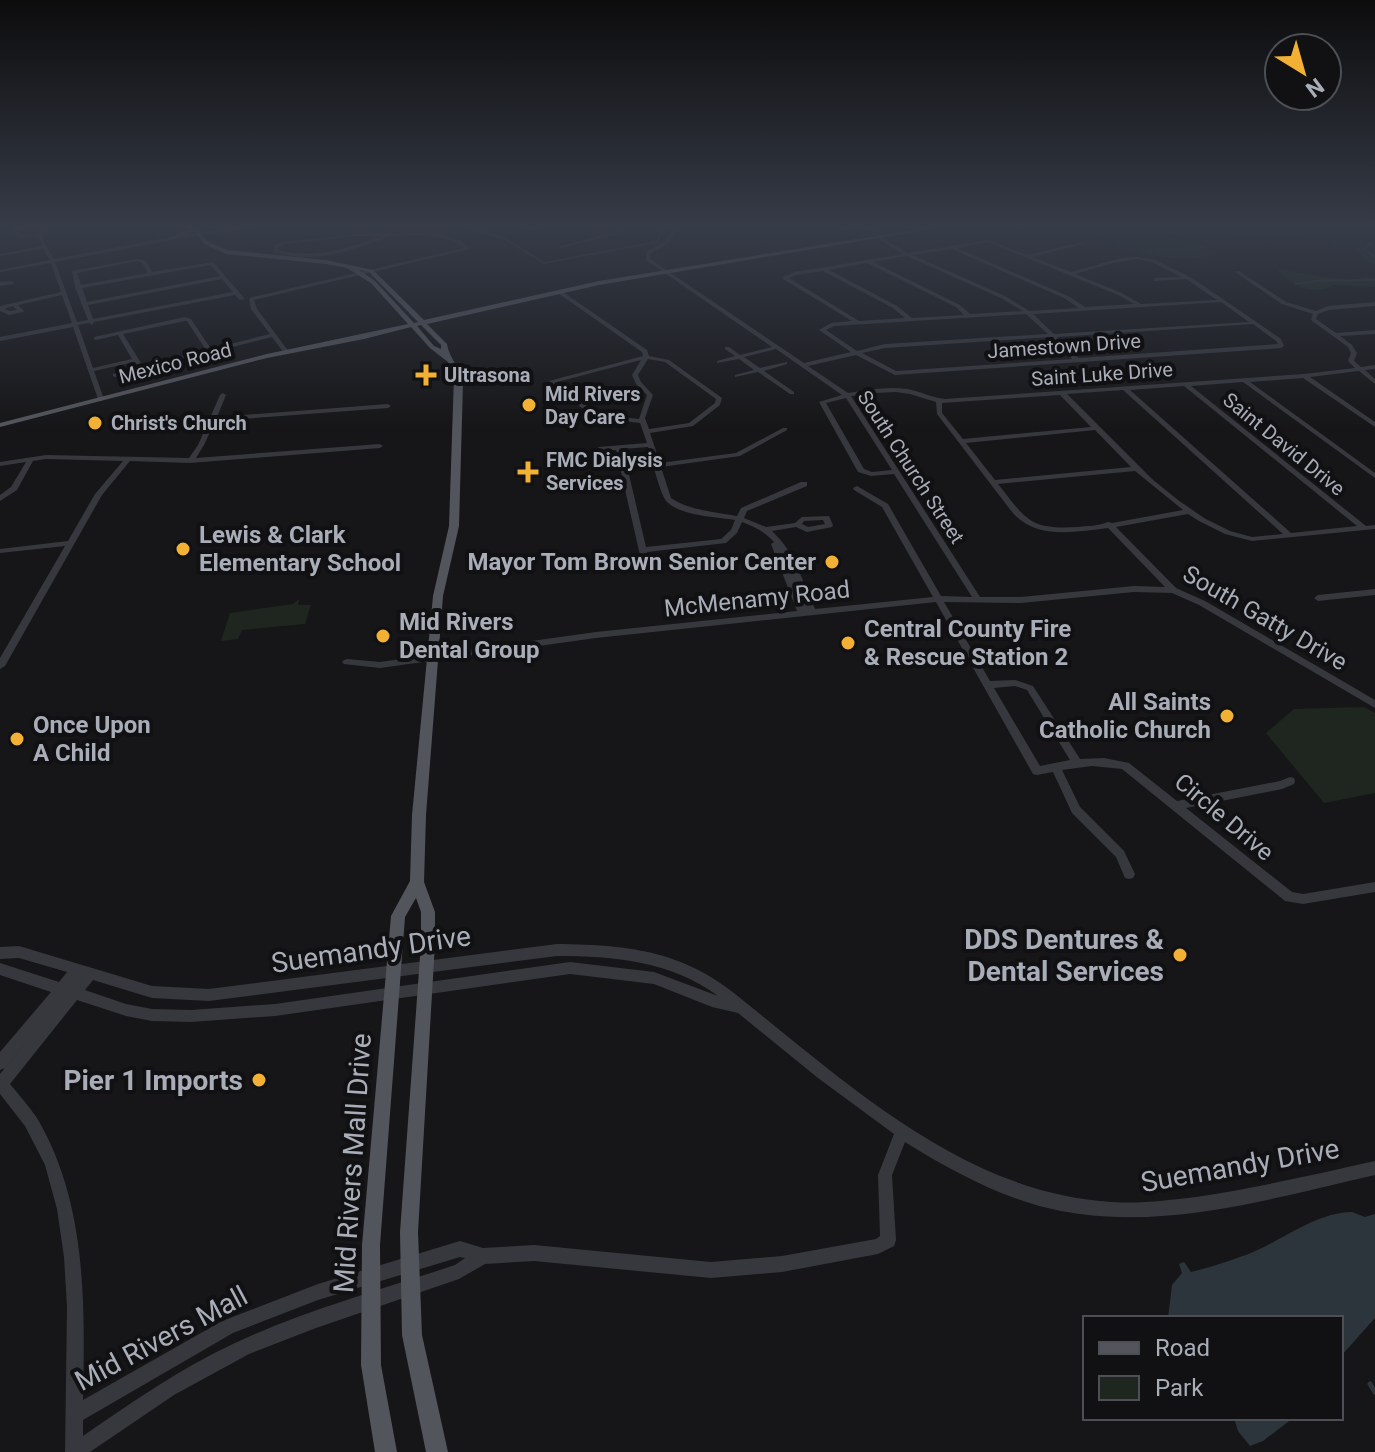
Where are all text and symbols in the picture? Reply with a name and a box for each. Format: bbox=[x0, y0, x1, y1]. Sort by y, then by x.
north arrow bbox=[1263, 32, 1343, 112]
text: N bbox=[1301, 73, 1328, 102]
street label: Jamestown Drive bbox=[986, 329, 1142, 363]
street label: Mexico Road bbox=[116, 337, 234, 389]
street label: Saint Luke Drive bbox=[1030, 357, 1174, 391]
place label: Ultrasona bbox=[444, 363, 531, 387]
marker: Ultrasona bbox=[415, 364, 437, 386]
place label: Mid Rivers Day Care bbox=[545, 382, 641, 429]
street label: South Church Street bbox=[853, 386, 969, 548]
street label: Saint David Drive bbox=[1218, 388, 1350, 500]
marker: Mid Rivers Day Care bbox=[520, 396, 538, 414]
place label: Christ's Church bbox=[111, 411, 247, 435]
marker: Christ's Church bbox=[86, 414, 104, 432]
place label: FMC Dialysis Services bbox=[546, 448, 663, 495]
marker: FMC Dialysis Services bbox=[517, 461, 539, 483]
place label: Lewis & Clark Elementary School bbox=[199, 521, 401, 577]
marker: Lewis & Clark Elementary School bbox=[174, 540, 192, 558]
place label: Mayor Tom Brown Senior Center bbox=[467, 548, 816, 576]
marker: Mayor Tom Brown Senior Center bbox=[823, 553, 841, 571]
street label: South Gatty Drive bbox=[1178, 560, 1352, 676]
street label: McMenamy Road bbox=[663, 575, 851, 623]
place label: Mid Rivers Dental Group bbox=[399, 608, 540, 664]
place label: Central County Fire & Rescue Station 2 bbox=[864, 615, 1071, 671]
marker: Mid Rivers Dental Group bbox=[374, 627, 392, 645]
marker: Central County Fire & Rescue Station 2 bbox=[839, 634, 857, 652]
place label: All Saints Catholic Church bbox=[1039, 688, 1211, 744]
marker: All Saints Catholic Church bbox=[1218, 707, 1236, 725]
place label: Once Upon A Child bbox=[33, 711, 151, 767]
marker: Once Upon A Child bbox=[8, 730, 26, 748]
street label: Circle Drive bbox=[1169, 768, 1279, 866]
street label: Suemandy Drive bbox=[269, 919, 473, 980]
place label: DDS Dentures & Dental Services bbox=[964, 923, 1165, 988]
marker: DDS Dentures & Dental Services bbox=[1171, 946, 1189, 964]
street label: Mid Rivers Mall Drive bbox=[327, 1032, 378, 1294]
place label: Pier 1 Imports bbox=[63, 1064, 243, 1097]
marker: Pier 1 Imports bbox=[250, 1071, 268, 1089]
street label: Suemandy Drive bbox=[1138, 1132, 1342, 1199]
street label: Mid Rivers Mall bbox=[69, 1279, 253, 1398]
legend bbox=[1083, 1316, 1343, 1420]
text: Road bbox=[1155, 1334, 1210, 1362]
text: Park bbox=[1155, 1374, 1204, 1402]

